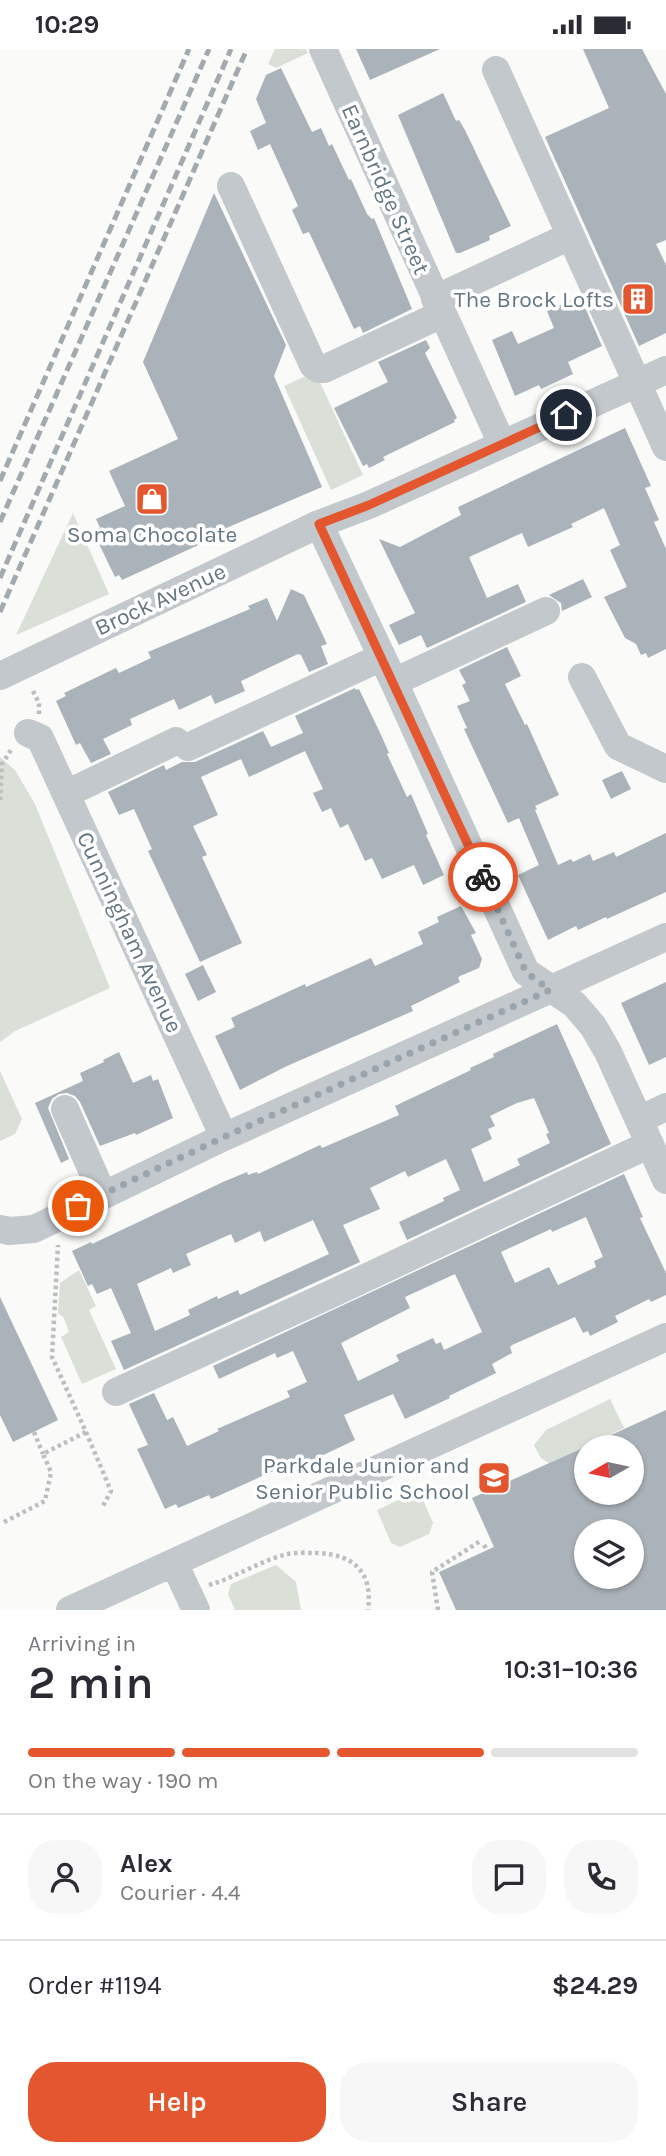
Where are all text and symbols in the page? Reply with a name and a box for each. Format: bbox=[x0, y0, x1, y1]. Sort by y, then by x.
text: 10:29 bbox=[35, 9, 99, 40]
street label: Earnbridge Street bbox=[336, 100, 435, 279]
building icon: The Brock Lofts bbox=[619, 280, 657, 318]
place label: The Brock Lofts bbox=[454, 286, 614, 313]
pin bbox=[536, 385, 596, 445]
icon: home bbox=[547, 396, 585, 434]
shop icon: Soma Chocolate bbox=[133, 480, 171, 518]
place label: Soma Chocolate bbox=[67, 521, 237, 548]
street label: Brock Avenue bbox=[91, 557, 230, 642]
street label: Cunningham Avenue bbox=[71, 827, 188, 1037]
courier bbox=[448, 842, 518, 912]
icon: bike bbox=[464, 858, 502, 896]
pin bbox=[48, 1176, 108, 1236]
icon: bag bbox=[59, 1187, 97, 1225]
north arrow bbox=[574, 1435, 644, 1505]
map controls bbox=[574, 1435, 644, 1589]
place label: Parkdale Junior and Senior Public School bbox=[255, 1452, 470, 1505]
school or university icon: Parkdale Junior and Senior Public School bbox=[475, 1459, 513, 1497]
button: layers bbox=[574, 1519, 644, 1589]
text: Arriving in bbox=[28, 1630, 136, 1657]
text: 10:31–10:36 bbox=[504, 1654, 638, 1685]
text: 2 min bbox=[28, 1656, 154, 1710]
text: On the way · 190 m bbox=[28, 1767, 219, 1794]
button: person bbox=[28, 1840, 102, 1914]
button: chat bbox=[472, 1840, 546, 1914]
button: phone bbox=[564, 1840, 638, 1914]
text: Alex bbox=[120, 1848, 172, 1879]
text: Courier · 4.4 bbox=[120, 1879, 241, 1906]
text: Order #1194 bbox=[28, 1970, 162, 2001]
text: $24.29 bbox=[552, 1970, 638, 2001]
button: Help bbox=[28, 2062, 326, 2142]
button: Share bbox=[340, 2062, 638, 2142]

